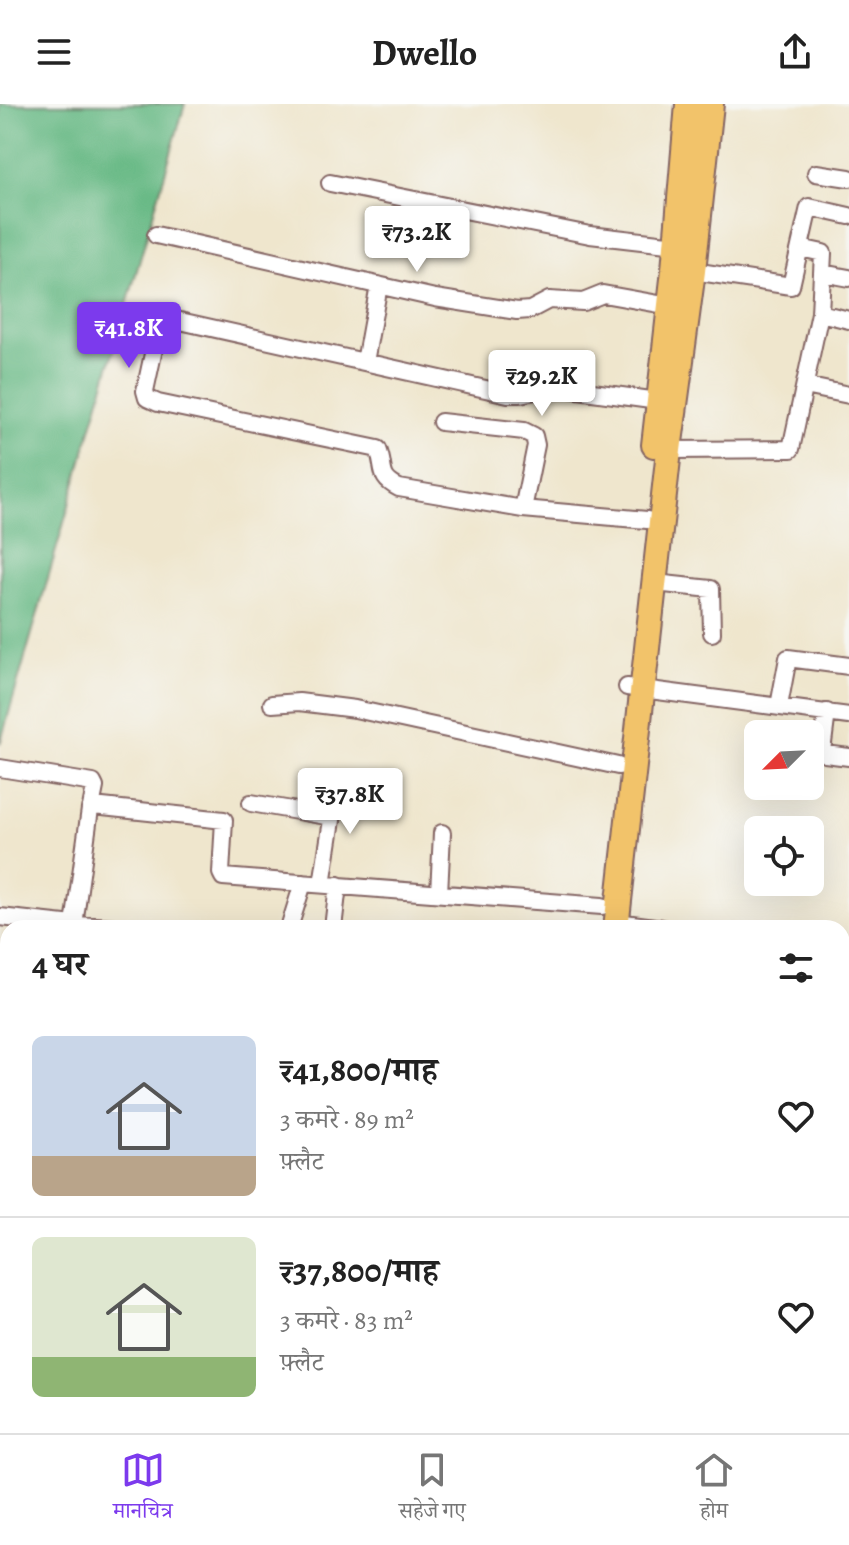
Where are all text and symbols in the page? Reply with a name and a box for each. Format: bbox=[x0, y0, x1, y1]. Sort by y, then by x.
text: Dwello bbox=[372, 28, 477, 77]
icon: menu bbox=[32, 30, 76, 74]
icon: share bbox=[773, 30, 817, 74]
pin: ₹73.2K bbox=[352, 206, 482, 274]
text: ₹73.2K bbox=[383, 214, 451, 249]
pin: ₹41.8K bbox=[64, 302, 194, 370]
text: ₹41.8K bbox=[95, 310, 163, 345]
pin: ₹29.2K bbox=[477, 350, 607, 418]
text: ₹29.2K bbox=[506, 358, 578, 393]
north arrow bbox=[744, 720, 824, 800]
map controls bbox=[744, 720, 824, 896]
pin: ₹37.8K bbox=[285, 768, 415, 836]
text: ₹37.8K bbox=[316, 776, 384, 811]
button: locate bbox=[744, 816, 824, 896]
text: 4 घर bbox=[32, 940, 88, 987]
icon: filters bbox=[774, 946, 818, 990]
text: ₹41,800/माह bbox=[280, 1046, 438, 1093]
icon: home bbox=[96, 1068, 192, 1164]
icon: heart bbox=[774, 1094, 818, 1138]
text: 3 कमरे · 89 m² bbox=[280, 1102, 414, 1137]
text: फ़्लैट bbox=[280, 1144, 323, 1179]
text: ₹37,800/माह bbox=[280, 1247, 439, 1294]
icon: home bbox=[96, 1269, 192, 1365]
icon: heart bbox=[774, 1295, 818, 1339]
text: 3 कमरे · 83 m² bbox=[280, 1303, 413, 1338]
text: फ़्लैट bbox=[280, 1345, 323, 1380]
tab: मानचित्र bbox=[113, 1448, 173, 1532]
tab: सहेजे गए bbox=[399, 1448, 466, 1532]
tab: होम bbox=[692, 1448, 736, 1532]

